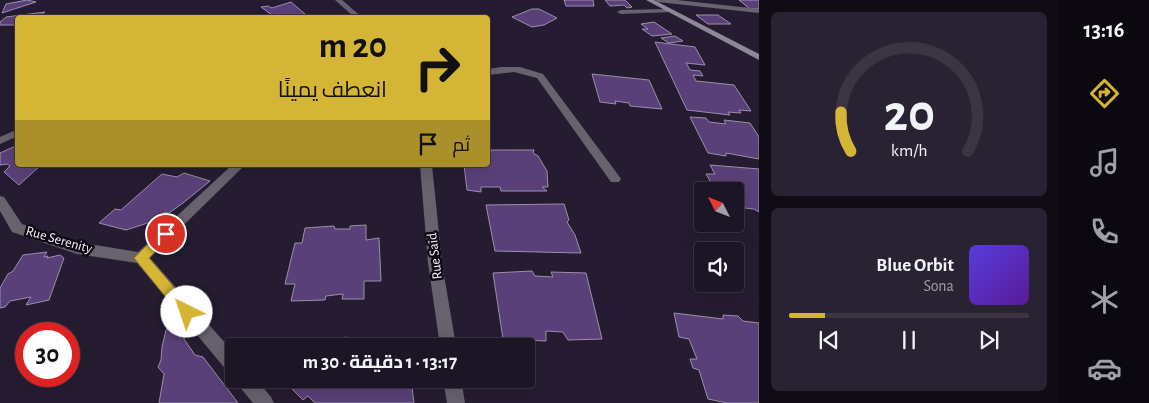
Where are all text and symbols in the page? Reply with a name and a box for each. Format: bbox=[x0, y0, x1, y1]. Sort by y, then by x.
text: 13:16 bbox=[1084, 19, 1125, 41]
text: 20 m bbox=[319, 29, 387, 64]
icon: right bbox=[405, 35, 470, 100]
icon: directions bbox=[1087, 76, 1122, 111]
text: انعطف يمينًا bbox=[278, 79, 387, 101]
text: 20 bbox=[883, 88, 935, 140]
icon: arrive bbox=[414, 130, 442, 158]
text: ثم bbox=[452, 136, 470, 155]
text: km/h bbox=[891, 142, 927, 160]
icon: music bbox=[1087, 145, 1122, 180]
north arrow bbox=[694, 182, 744, 232]
map controls bbox=[694, 182, 744, 292]
pin bbox=[145, 213, 187, 255]
icon: phone bbox=[1087, 214, 1122, 249]
icon: arrive bbox=[152, 220, 180, 248]
street label: Rue Serenity bbox=[24, 224, 94, 256]
street label: Rue Saïd bbox=[425, 232, 445, 280]
button: sound bbox=[694, 242, 744, 292]
text: Blue Orbit bbox=[876, 256, 954, 275]
text: Sona bbox=[923, 278, 954, 294]
icon: climate bbox=[1087, 282, 1122, 317]
position arrow bbox=[160, 285, 212, 337]
speed limit sign: 30 bbox=[15, 322, 80, 387]
icon: previous bbox=[815, 326, 843, 354]
icon: pause bbox=[895, 326, 923, 354]
icon: next bbox=[975, 326, 1003, 354]
icon: car bbox=[1087, 351, 1122, 386]
text: 13:17 · 1 دقيقة · 30 m bbox=[303, 353, 457, 372]

